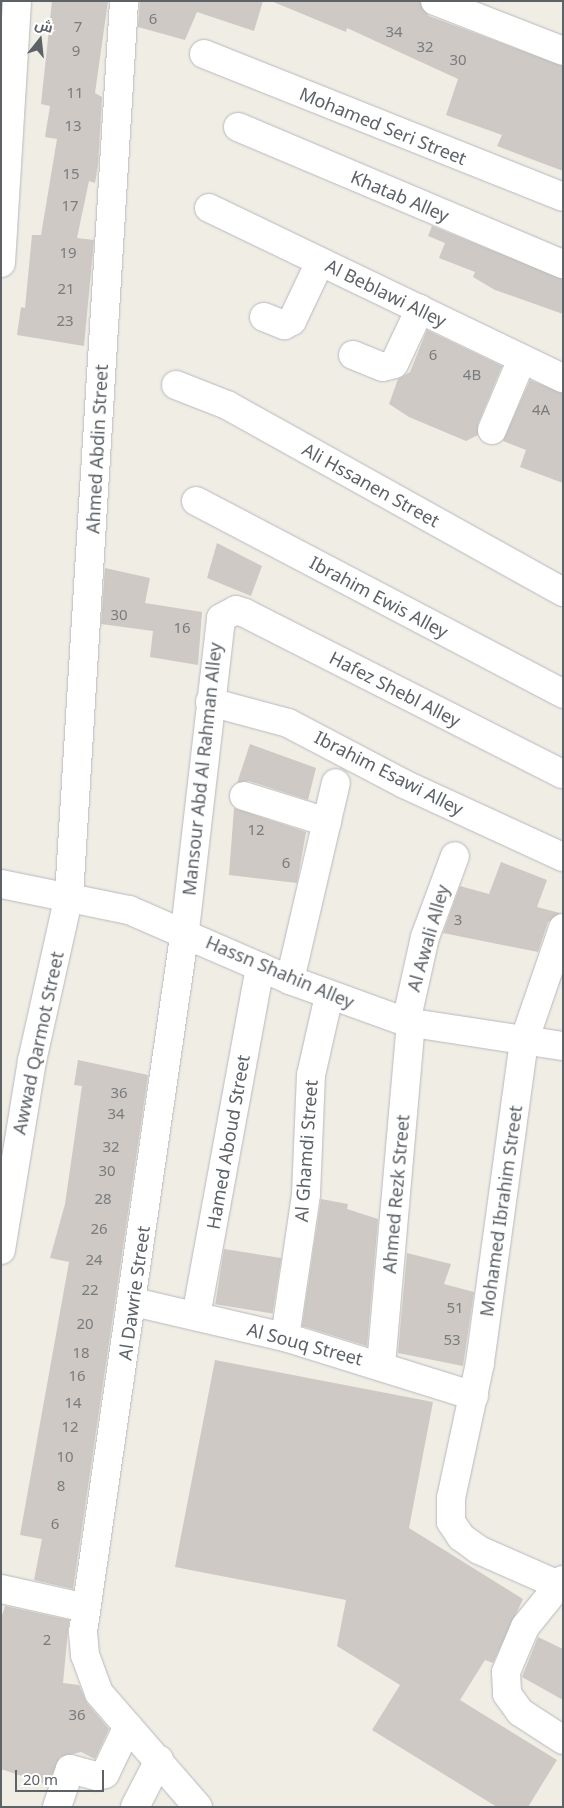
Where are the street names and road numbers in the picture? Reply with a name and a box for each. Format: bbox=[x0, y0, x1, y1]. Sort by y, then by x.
street label: Mohamed Seri Street bbox=[296, 83, 470, 169]
street label: Khatab Alley bbox=[348, 166, 452, 226]
street label: Al Beblawi Alley bbox=[322, 254, 450, 332]
street label: Ahmed Abdin Street bbox=[82, 364, 112, 534]
street label: Ali Hssanen Street bbox=[299, 438, 443, 532]
street label: Ibrahim Ewis Alley bbox=[306, 551, 452, 643]
street label: Mansour Abd Al Rahman Alley bbox=[178, 641, 226, 897]
street label: Hafez Shebl Alley bbox=[326, 647, 464, 731]
street label: Ibrahim Esawi Alley bbox=[311, 726, 467, 820]
street label: Al Awali Alley bbox=[402, 882, 454, 994]
street label: Hassn Shahin Alley bbox=[203, 931, 357, 1013]
street label: Awwad Qarmot Street bbox=[8, 950, 68, 1136]
street label: Hamed Aboud Street bbox=[202, 1053, 254, 1231]
street label: Al Ghamdi Street bbox=[290, 1079, 322, 1223]
street label: Mohamed Ibrahim Street bbox=[475, 1104, 527, 1318]
street label: Ahmed Rezk Street bbox=[378, 1114, 414, 1274]
street label: Al Dawrie Street bbox=[114, 1224, 154, 1362]
street label: Al Souq Street bbox=[245, 1318, 365, 1370]

